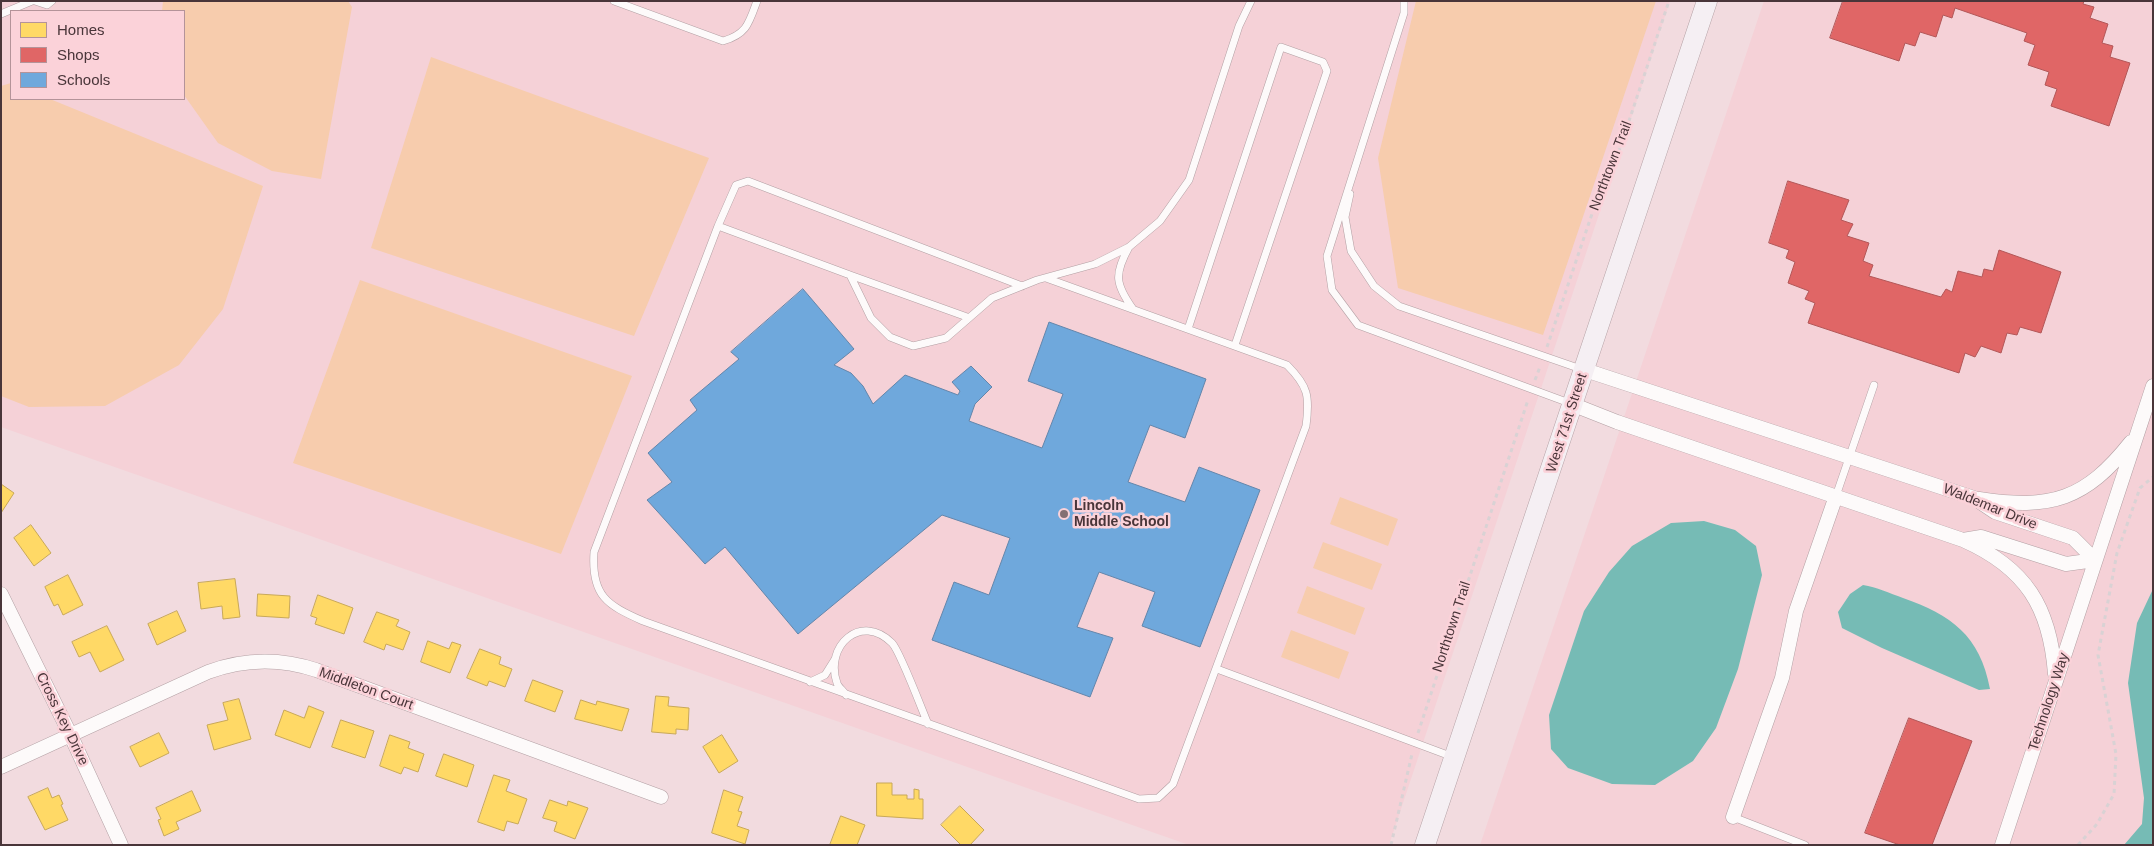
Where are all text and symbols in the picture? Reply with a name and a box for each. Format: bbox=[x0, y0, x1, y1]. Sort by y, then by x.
legend bbox=[10, 10, 185, 100]
text: Homes bbox=[57, 21, 105, 38]
text: Shops bbox=[57, 46, 100, 63]
text: Schools bbox=[57, 71, 110, 88]
street label: Northtown Trail bbox=[1586, 119, 1636, 213]
street label: West 71st Street bbox=[1543, 371, 1591, 475]
street label: Waldemar Drive bbox=[1941, 481, 2039, 533]
place label: Lincoln Middle School bbox=[1074, 498, 1169, 530]
marker: Lincoln Middle School bbox=[1058, 508, 1070, 520]
street label: Northtown Trail bbox=[1429, 580, 1475, 674]
street label: Technology Way bbox=[2025, 651, 2073, 753]
street label: Middleton Court bbox=[317, 664, 415, 714]
street label: Cross Key Drive bbox=[32, 670, 92, 768]

